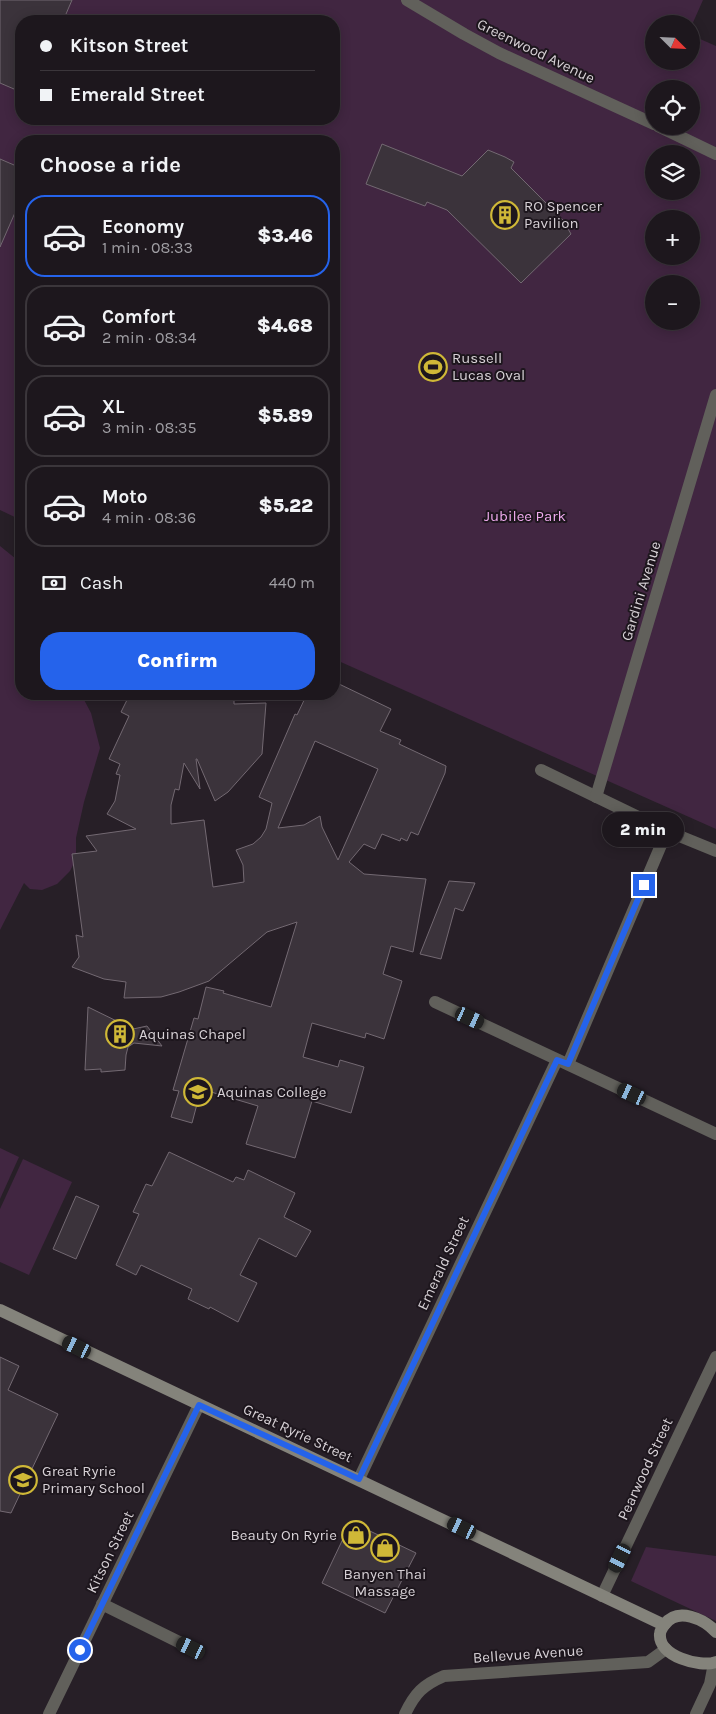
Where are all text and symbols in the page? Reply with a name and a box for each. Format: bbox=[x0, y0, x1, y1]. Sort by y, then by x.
street label: Greenwood Avenue bbox=[474, 15, 598, 87]
north arrow bbox=[645, 15, 700, 70]
map controls bbox=[645, 15, 700, 330]
text: Kitson Street bbox=[70, 35, 188, 57]
button: locate bbox=[645, 80, 700, 135]
text: Emerald Street bbox=[70, 84, 205, 106]
button: layers bbox=[645, 145, 700, 200]
text: Choose a ride bbox=[40, 152, 181, 178]
place label: RO Spencer Pavilion bbox=[524, 197, 602, 232]
building icon: RO Spencer Pavilion bbox=[490, 200, 520, 230]
button: + bbox=[645, 210, 700, 265]
icon: car bbox=[42, 214, 87, 259]
text: Economy bbox=[102, 216, 184, 238]
text: $3.46 bbox=[257, 225, 313, 247]
text: 1 min · 08:33 bbox=[102, 238, 193, 257]
button: − bbox=[645, 275, 700, 330]
icon: car bbox=[42, 304, 87, 349]
text: Comfort bbox=[102, 306, 176, 328]
text: $4.68 bbox=[257, 315, 313, 337]
text: 2 min · 08:34 bbox=[102, 328, 196, 347]
place label: Russell Lucas Oval bbox=[452, 349, 525, 384]
sports icon: Russell Lucas Oval bbox=[418, 352, 448, 382]
icon: car bbox=[42, 394, 87, 439]
text: XL bbox=[102, 396, 124, 418]
text: $5.89 bbox=[257, 405, 313, 427]
text: 3 min · 08:35 bbox=[102, 418, 197, 437]
icon: car bbox=[42, 484, 87, 529]
text: Moto bbox=[102, 486, 148, 508]
text: $5.22 bbox=[258, 495, 313, 517]
park label: Jubilee Park bbox=[484, 507, 566, 525]
text: 4 min · 08:36 bbox=[102, 508, 196, 527]
street label: Gardini Avenue bbox=[617, 539, 665, 643]
icon: cash bbox=[40, 569, 68, 597]
text: Cash bbox=[80, 572, 124, 594]
text: 440 m bbox=[269, 573, 315, 592]
button: Confirm bbox=[40, 632, 315, 690]
callout: 2 min bbox=[603, 812, 685, 848]
text: 2 min bbox=[620, 820, 666, 839]
route end bbox=[633, 874, 655, 896]
car bbox=[453, 1005, 486, 1031]
building icon: Aquinas Chapel bbox=[105, 1019, 135, 1049]
place label: Aquinas Chapel bbox=[139, 1025, 246, 1043]
school or university icon: Aquinas College bbox=[183, 1077, 213, 1107]
car bbox=[615, 1081, 648, 1107]
place label: Aquinas College bbox=[217, 1083, 326, 1101]
street label: Emerald Street bbox=[413, 1213, 473, 1313]
car bbox=[60, 1334, 93, 1360]
street label: Great Ryrie Street bbox=[240, 1400, 356, 1466]
street label: Pearwood Street bbox=[613, 1415, 677, 1523]
place label: Great Ryrie Primary School bbox=[42, 1462, 145, 1497]
school or university icon: Great Ryrie Primary School bbox=[8, 1465, 38, 1495]
street label: Kitson Street bbox=[82, 1508, 138, 1596]
car bbox=[445, 1515, 478, 1541]
shop icon: Beauty On Ryrie bbox=[341, 1520, 371, 1550]
place label: Beauty On Ryrie bbox=[230, 1526, 337, 1544]
shop icon: Banyen Thai Massage bbox=[370, 1533, 400, 1563]
car bbox=[606, 1541, 633, 1575]
place label: Banyen Thai Massage bbox=[343, 1565, 427, 1600]
car bbox=[174, 1635, 207, 1661]
route start bbox=[69, 1639, 91, 1661]
street label: Bellevue Avenue bbox=[472, 1641, 584, 1667]

